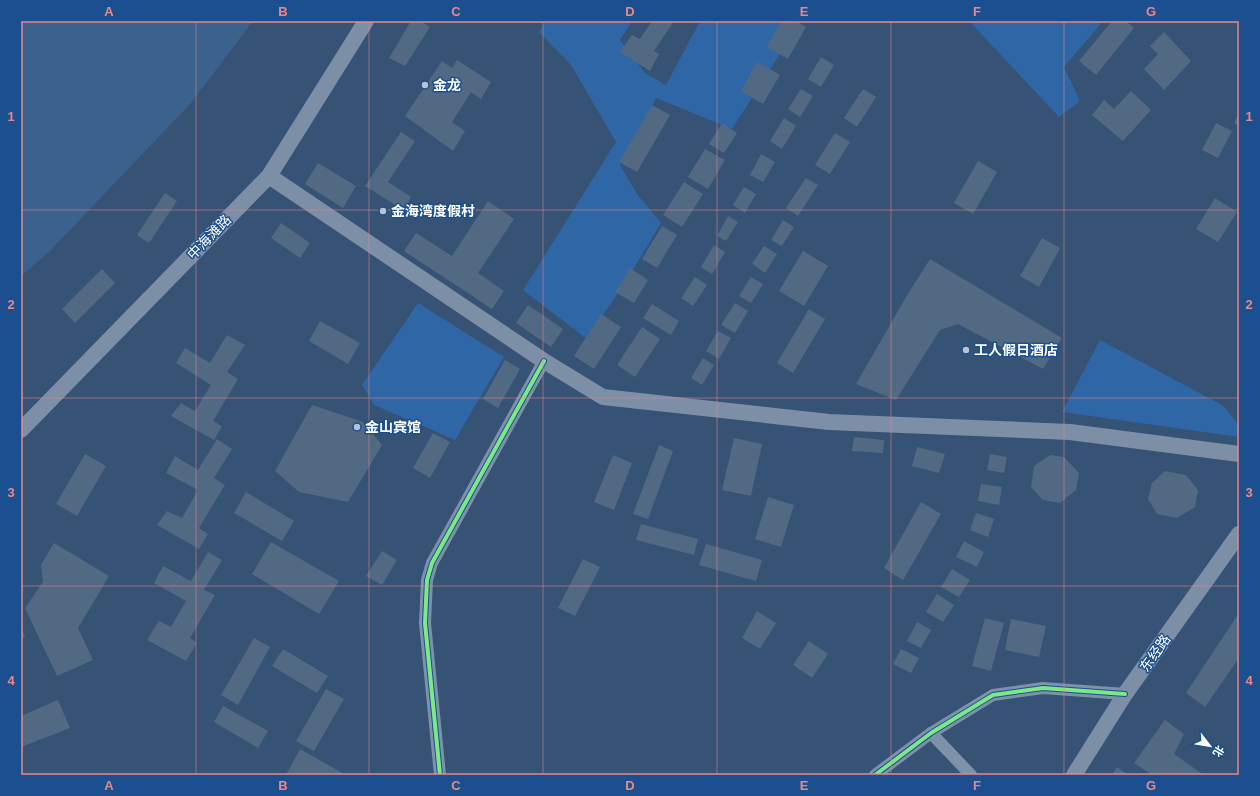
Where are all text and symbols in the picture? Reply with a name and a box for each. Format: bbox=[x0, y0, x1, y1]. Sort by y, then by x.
text: A bbox=[104, 4, 114, 19]
text: B bbox=[278, 4, 288, 19]
text: C bbox=[451, 4, 461, 19]
text: D bbox=[625, 4, 635, 19]
text: E bbox=[800, 4, 809, 19]
text: F bbox=[973, 4, 981, 19]
text: G bbox=[1146, 4, 1156, 19]
place label: 金龙 bbox=[433, 77, 461, 93]
marker: 金龙 bbox=[420, 80, 430, 90]
text: 1 bbox=[7, 109, 15, 124]
text: 1 bbox=[1245, 109, 1253, 124]
place label: 金海湾度假村 bbox=[391, 203, 475, 219]
marker: 金海湾度假村 bbox=[378, 206, 388, 216]
street label: 中海滩路 bbox=[184, 211, 234, 263]
text: 2 bbox=[7, 297, 15, 312]
text: 2 bbox=[1245, 297, 1253, 312]
place label: 工人假日酒店 bbox=[974, 342, 1058, 358]
marker: 工人假日酒店 bbox=[961, 345, 971, 355]
place label: 金山宾馆 bbox=[365, 419, 421, 435]
marker: 金山宾馆 bbox=[352, 422, 362, 432]
text: 3 bbox=[7, 485, 15, 500]
text: 3 bbox=[1245, 485, 1253, 500]
street label: 东经路 bbox=[1136, 631, 1174, 675]
text: 4 bbox=[7, 673, 15, 688]
text: 4 bbox=[1245, 673, 1253, 688]
north arrow bbox=[1190, 726, 1230, 766]
text: 北 bbox=[1211, 743, 1227, 759]
text: A bbox=[104, 778, 114, 793]
text: B bbox=[278, 778, 288, 793]
text: C bbox=[451, 778, 461, 793]
text: D bbox=[625, 778, 635, 793]
text: E bbox=[800, 778, 809, 793]
text: F bbox=[973, 778, 981, 793]
text: G bbox=[1146, 778, 1156, 793]

